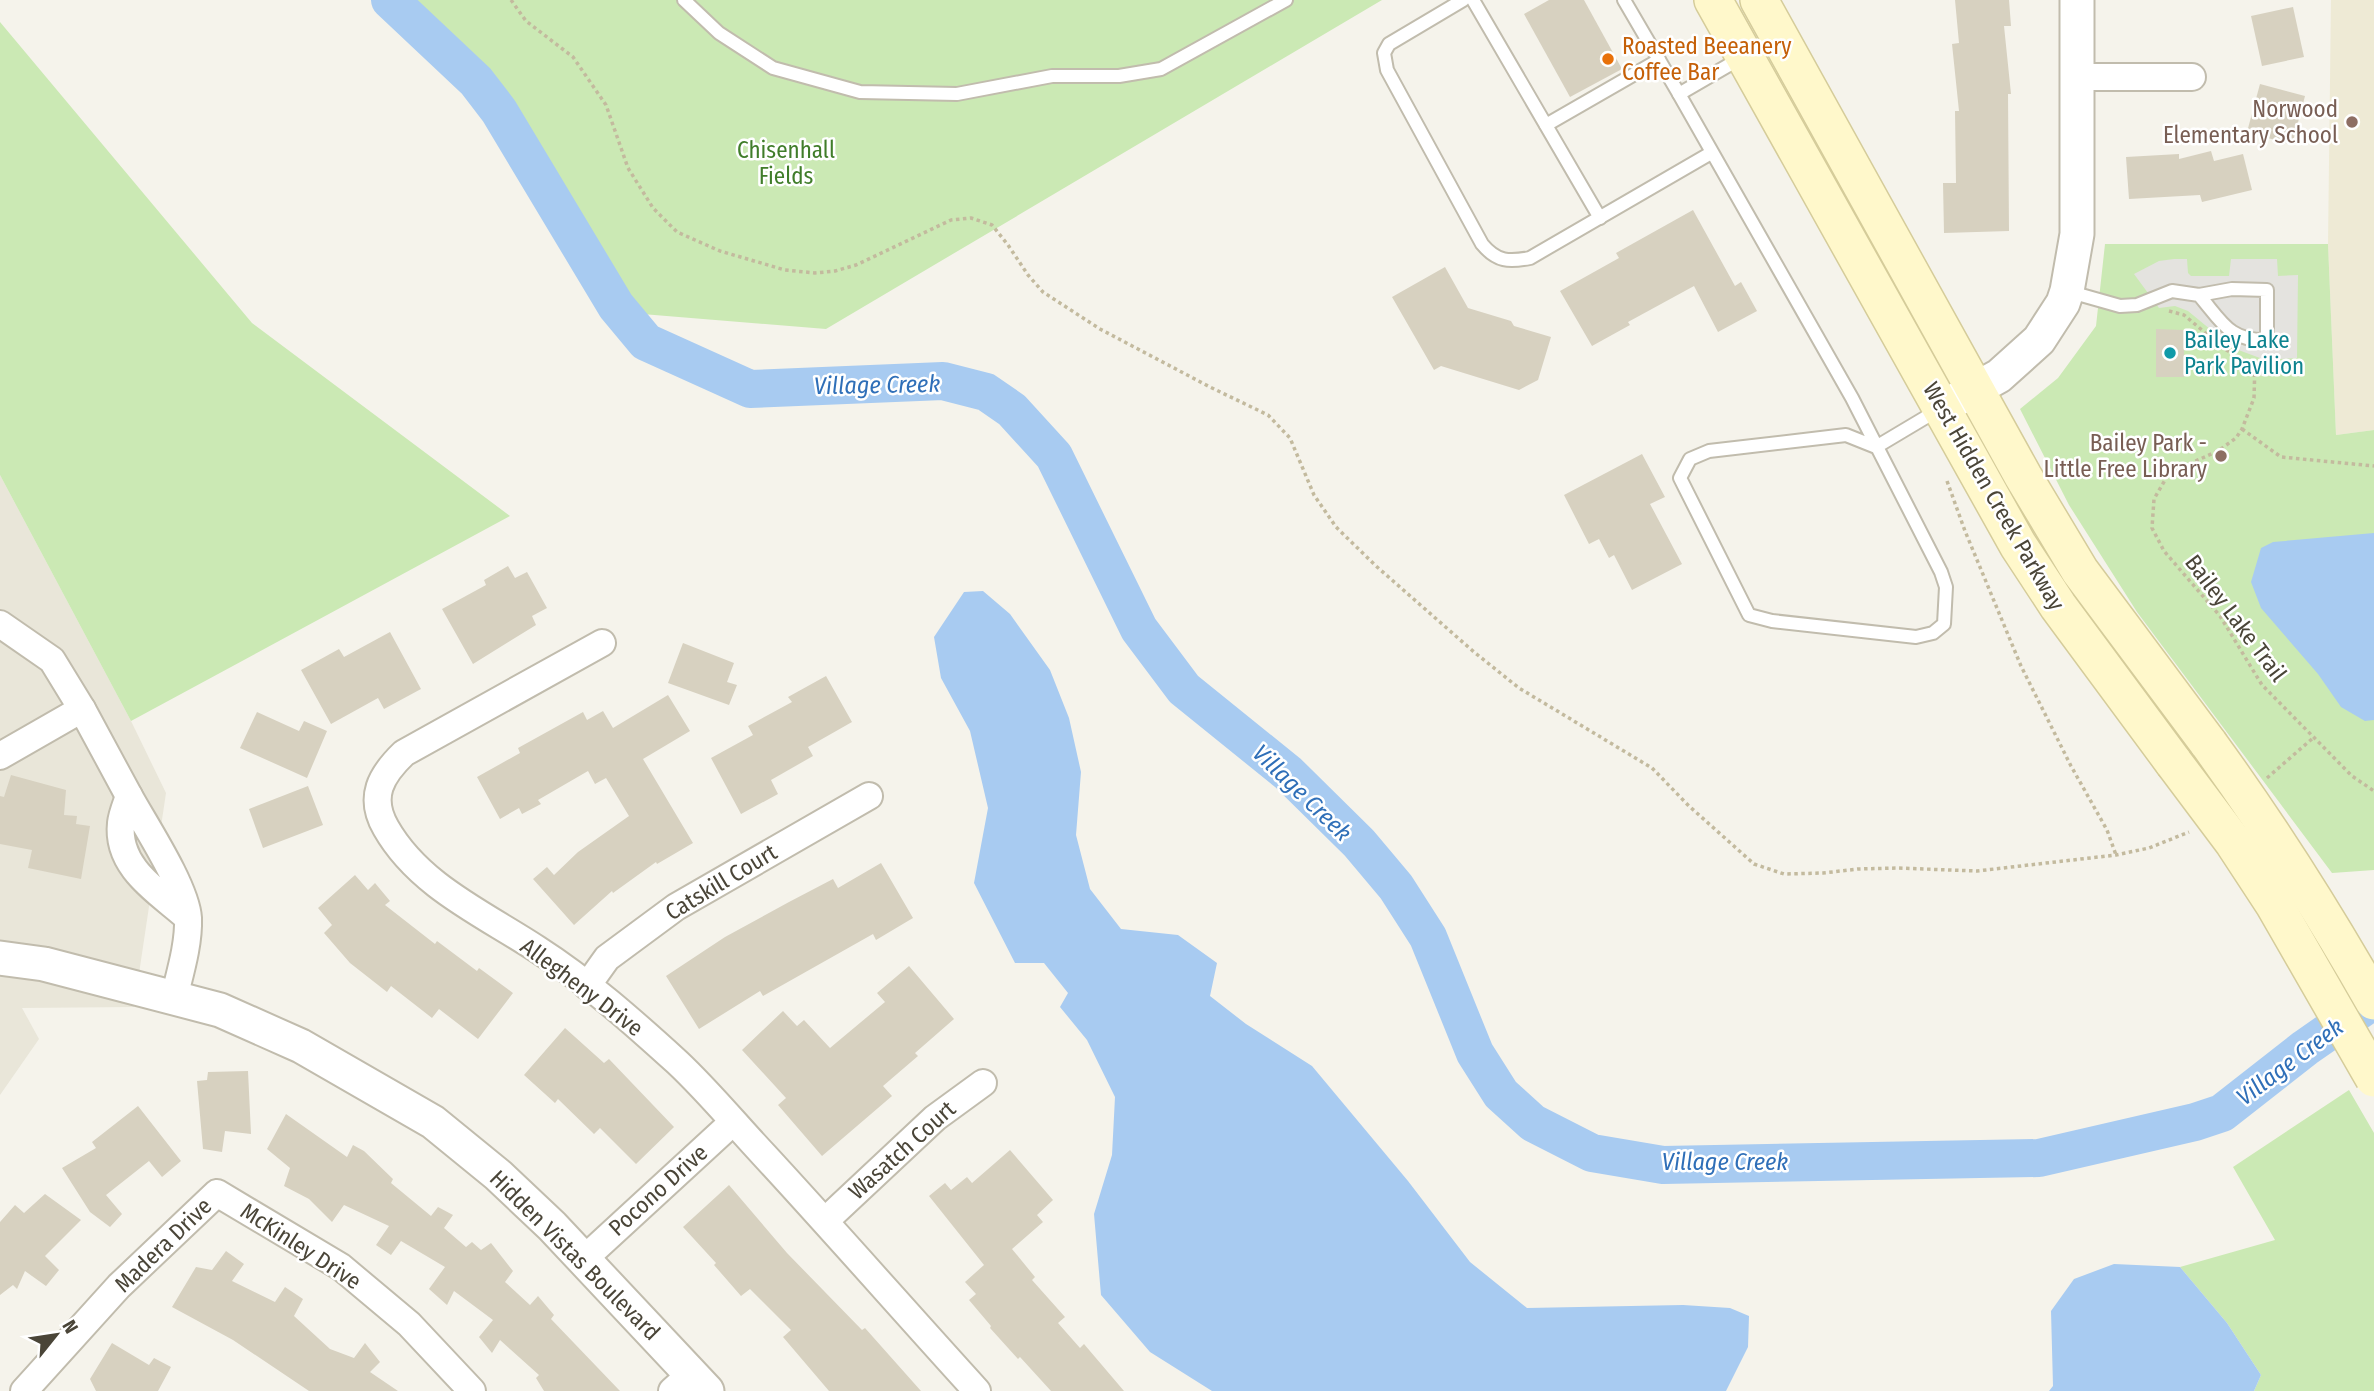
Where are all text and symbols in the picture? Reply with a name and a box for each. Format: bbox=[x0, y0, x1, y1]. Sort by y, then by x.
place label: Roasted Beeanery Coffee Bar bbox=[1622, 32, 1792, 86]
marker: Roasted Beeanery Coffee Bar bbox=[1600, 51, 1616, 67]
place label: Norwood Elementary School bbox=[2163, 95, 2338, 149]
marker: Norwood Elementary School bbox=[2344, 114, 2360, 130]
park label: Chisenhall Fields bbox=[737, 136, 835, 190]
place label: Bailey Lake Park Pavilion bbox=[2184, 326, 2304, 380]
marker: Bailey Lake Park Pavilion bbox=[2162, 345, 2178, 361]
water label: Village Creek bbox=[814, 370, 941, 400]
street label: West Hidden Creek Parkway bbox=[1917, 377, 2071, 616]
place label: Bailey Park - Little Free Library bbox=[2044, 429, 2208, 483]
marker: Bailey Park - Little Free Library bbox=[2213, 448, 2229, 464]
street label: Bailey Lake Trail bbox=[2179, 549, 2293, 687]
water label: Village Creek bbox=[1247, 739, 1357, 847]
street label: Catskill Court bbox=[660, 838, 782, 926]
street label: Allegheny Drive bbox=[515, 932, 649, 1042]
water label: Village Creek bbox=[2231, 1013, 2349, 1111]
street label: Wasatch Court bbox=[843, 1094, 962, 1205]
street label: Pocono Drive bbox=[603, 1138, 713, 1242]
water label: Village Creek bbox=[1662, 1148, 1788, 1176]
street label: Hidden Vistas Boulevard bbox=[484, 1164, 666, 1346]
street label: Madera Drive bbox=[109, 1192, 217, 1298]
street label: McKinley Drive bbox=[236, 1197, 366, 1295]
north arrow bbox=[21, 1300, 91, 1370]
text: N bbox=[57, 1316, 83, 1337]

